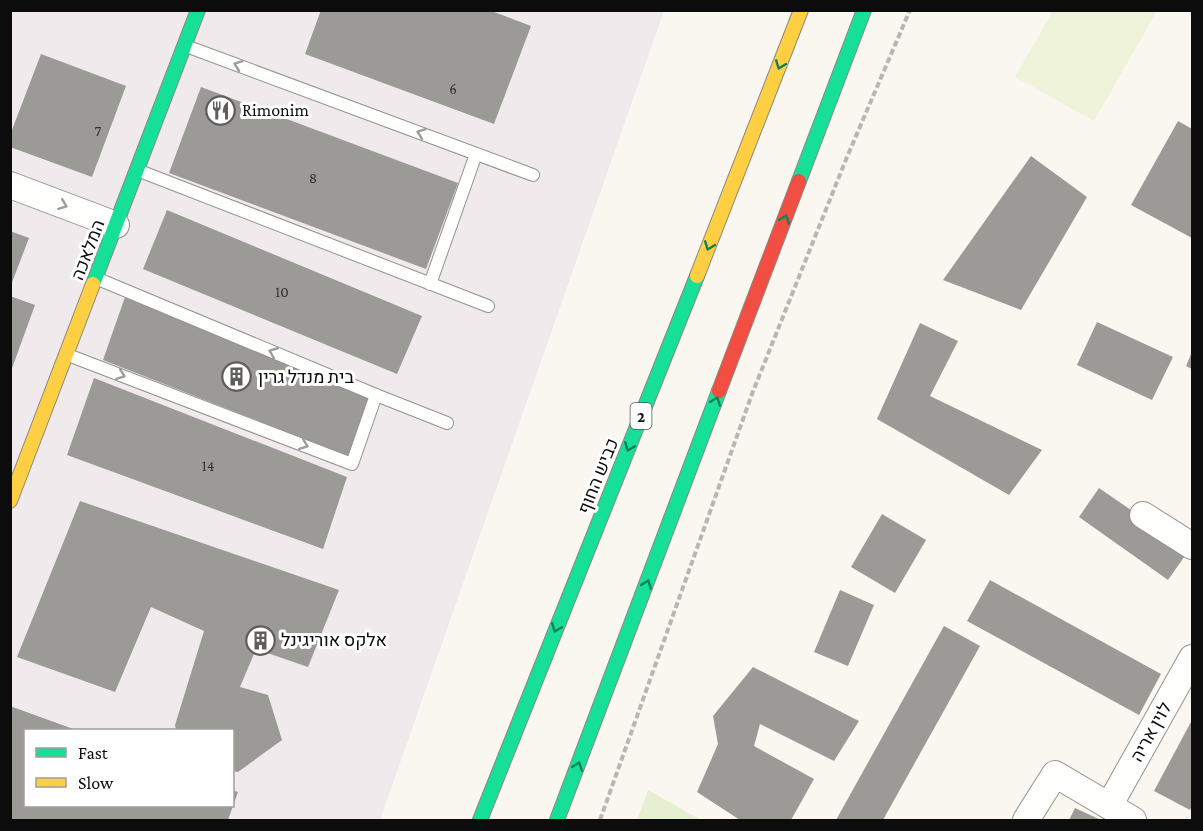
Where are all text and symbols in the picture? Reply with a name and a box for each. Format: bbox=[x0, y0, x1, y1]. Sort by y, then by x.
one-way arrow bbox=[775, 59, 787, 70]
one-way arrow bbox=[234, 60, 244, 73]
house number: 6 bbox=[449, 81, 457, 97]
restaurant icon: Rimonim bbox=[205, 94, 237, 126]
place label: Rimonim bbox=[242, 100, 309, 120]
house number: 7 bbox=[95, 123, 102, 139]
one-way arrow bbox=[416, 128, 427, 141]
house number: 8 bbox=[309, 170, 317, 186]
one-way arrow bbox=[57, 198, 68, 210]
one-way arrow bbox=[778, 214, 790, 225]
street label: המלאכה bbox=[67, 217, 109, 283]
one-way arrow bbox=[703, 241, 716, 251]
house number: 10 bbox=[275, 284, 289, 300]
one-way arrow bbox=[268, 347, 279, 359]
building icon: בית מנדל גרין bbox=[221, 361, 253, 393]
place label: בית מנדל גרין bbox=[258, 367, 354, 387]
one-way arrow bbox=[116, 368, 126, 381]
one-way arrow bbox=[709, 396, 722, 407]
road number: 2 bbox=[630, 403, 652, 429]
street label: כביש החוף bbox=[574, 435, 622, 517]
one-way arrow bbox=[297, 438, 308, 450]
one-way arrow bbox=[624, 441, 636, 452]
house number: 14 bbox=[202, 458, 214, 474]
one-way arrow bbox=[640, 579, 653, 589]
one-way arrow bbox=[551, 623, 564, 633]
building icon: אלקס אוריגינל bbox=[244, 624, 276, 656]
place label: אלקס אוריגינל bbox=[281, 630, 387, 650]
street label: לוין אריה bbox=[1127, 699, 1175, 765]
legend bbox=[24, 729, 234, 807]
text: Fast bbox=[78, 743, 109, 763]
one-way arrow bbox=[571, 761, 584, 772]
text: Slow bbox=[78, 773, 114, 793]

